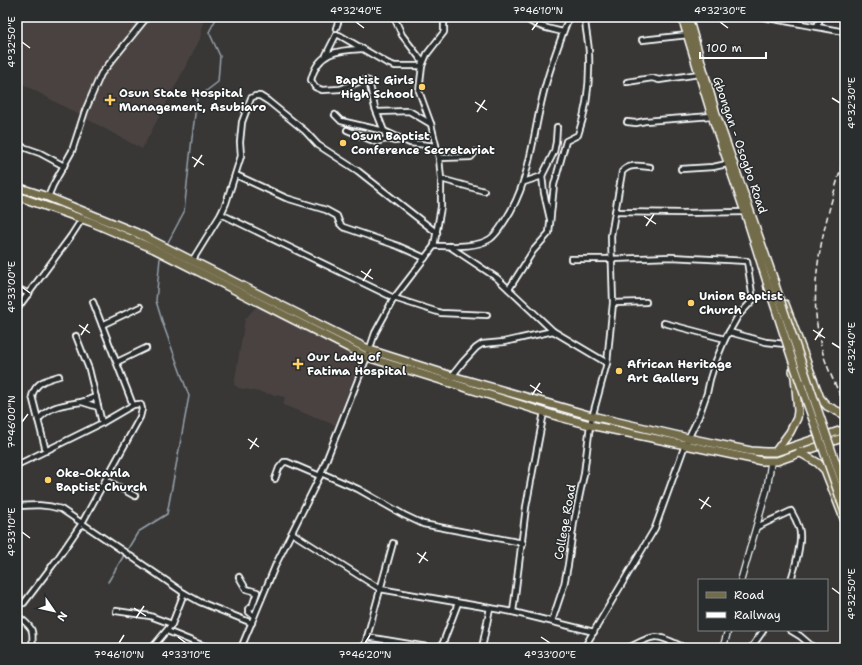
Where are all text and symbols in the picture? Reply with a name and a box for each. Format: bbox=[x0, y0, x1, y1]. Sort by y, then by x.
text: 4°32'40"E bbox=[330, 4, 382, 17]
text: 7°46'10"N bbox=[513, 4, 563, 17]
text: 4°32'30"E bbox=[694, 4, 746, 17]
text: 4°32'50"E bbox=[5, 16, 18, 68]
scale bar bbox=[700, 34, 766, 60]
text: 100 m bbox=[706, 40, 742, 56]
place label: Baptist Girls High School bbox=[335, 72, 414, 102]
street label: Gbongan - Osogbo Road bbox=[709, 74, 771, 216]
text: 4°32'30"E bbox=[845, 77, 858, 129]
marker: Baptist Girls High School bbox=[417, 82, 427, 92]
place label: Osun State Hospital Management, Asubiaro bbox=[119, 85, 266, 115]
marker: Osun State Hospital Management, Asubiaro bbox=[104, 94, 116, 106]
place label: Osun Baptist Conference Secretariat bbox=[351, 128, 495, 158]
marker: Osun Baptist Conference Secretariat bbox=[338, 138, 348, 148]
text: 4°33'00"E bbox=[5, 261, 18, 313]
place label: Union Baptist Church bbox=[699, 288, 783, 318]
marker: Union Baptist Church bbox=[686, 298, 696, 308]
text: 4°32'40"E bbox=[845, 322, 858, 374]
place label: Our Lady of Fatima Hospital bbox=[307, 349, 406, 379]
place label: African Heritage Art Gallery bbox=[627, 356, 732, 386]
marker: Our Lady of Fatima Hospital bbox=[292, 358, 304, 370]
marker: African Heritage Art Gallery bbox=[614, 366, 624, 376]
text: 7°46'00"N bbox=[5, 395, 18, 449]
place label: Oke-Okanla Baptist Church bbox=[56, 465, 147, 495]
marker: Oke-Okanla Baptist Church bbox=[43, 475, 53, 485]
street label: College Road bbox=[550, 483, 580, 561]
text: 4°33'10"E bbox=[5, 507, 18, 557]
text: 4°32'50"E bbox=[845, 568, 858, 620]
legend bbox=[698, 579, 828, 631]
text: Road bbox=[734, 587, 765, 603]
north arrow bbox=[34, 591, 74, 631]
text: Railway bbox=[734, 607, 781, 623]
text: N bbox=[53, 609, 71, 624]
text: 7°46'10"N bbox=[94, 648, 144, 661]
text: 4°33'10"E bbox=[161, 648, 211, 661]
text: 7°46'20"N bbox=[339, 648, 392, 661]
text: 4°33'00"E bbox=[524, 648, 576, 661]

